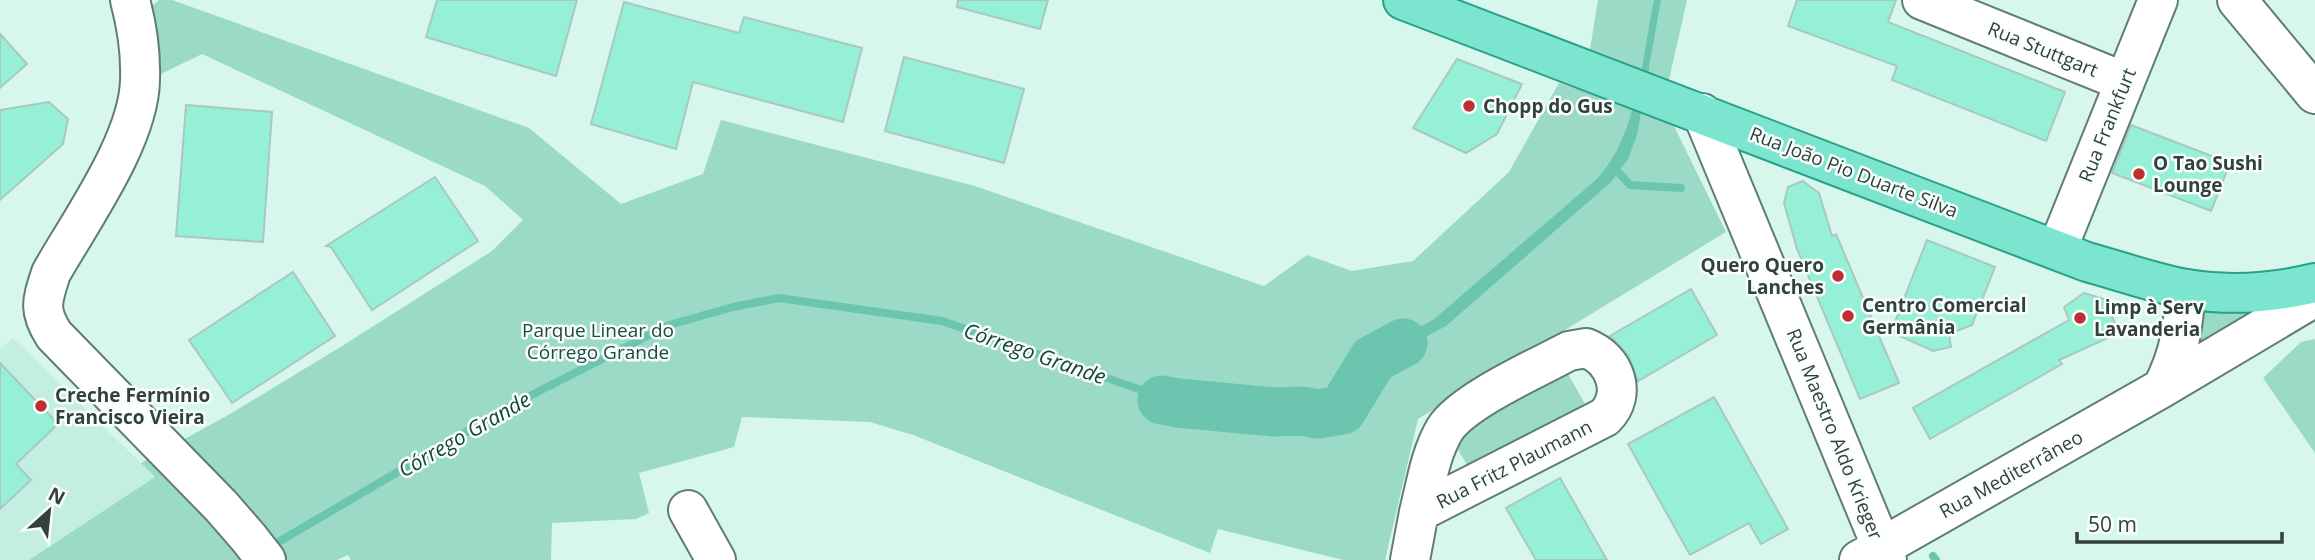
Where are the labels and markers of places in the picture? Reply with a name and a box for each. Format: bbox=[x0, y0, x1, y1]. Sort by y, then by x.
place label: Chopp do Gus bbox=[1483, 93, 1613, 119]
marker: Chopp do Gus bbox=[1461, 98, 1477, 114]
place label: O Tao Sushi Lounge bbox=[2153, 150, 2263, 198]
marker: O Tao Sushi Lounge bbox=[2131, 166, 2147, 182]
place label: Quero Quero Lanches bbox=[1701, 252, 1824, 300]
marker: Quero Quero Lanches bbox=[1830, 268, 1846, 284]
place label: Centro Comercial Germânia bbox=[1862, 292, 2027, 340]
place label: Limp à Serv Lavanderia bbox=[2094, 294, 2204, 342]
marker: Centro Comercial Germânia bbox=[1840, 308, 1856, 324]
marker: Limp à Serv Lavanderia bbox=[2072, 310, 2088, 326]
place label: Creche Fermínio Francisco Vieira bbox=[55, 382, 210, 430]
marker: Creche Fermínio Francisco Vieira bbox=[33, 398, 49, 414]

